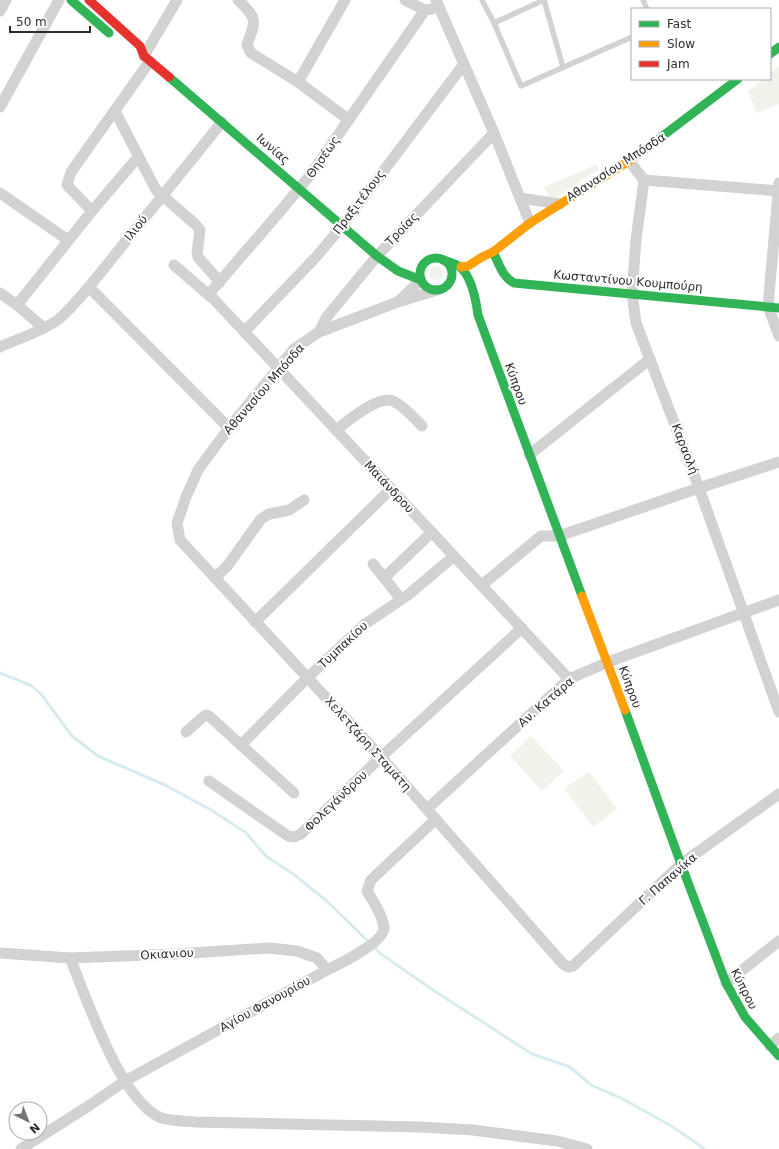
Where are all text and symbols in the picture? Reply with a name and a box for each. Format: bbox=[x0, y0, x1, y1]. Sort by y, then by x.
scale bar bbox=[10, 8, 90, 34]
legend bbox=[631, 8, 771, 80]
text: 50 m bbox=[16, 15, 47, 29]
text: Fast bbox=[667, 17, 691, 31]
text: Slow bbox=[667, 37, 695, 51]
text: Jam bbox=[666, 57, 690, 71]
street label: Αθανασίου Μπόσδα bbox=[564, 130, 668, 204]
street label: Ιωνίας bbox=[254, 131, 292, 167]
street label: Θησέως bbox=[303, 133, 343, 181]
street label: Πραξιτέλους bbox=[330, 167, 388, 237]
street label: Τροίας bbox=[382, 209, 421, 249]
street label: Ιλιού bbox=[121, 212, 151, 244]
street label: Κωσταντίνου Κουμπούρη bbox=[553, 267, 703, 295]
street label: Αθανασίου Μπόσδα bbox=[221, 341, 307, 437]
street label: Κύπρου bbox=[502, 361, 530, 407]
street label: Καραολή bbox=[669, 422, 701, 476]
street label: Μαιάνδρου bbox=[361, 458, 417, 516]
street label: Τυμπακίου bbox=[315, 619, 371, 672]
street label: Κύπρου bbox=[616, 664, 644, 710]
street label: Αν. Κατάρα bbox=[515, 674, 577, 730]
street label: Χελετζάρη Σταμάτη bbox=[322, 694, 414, 794]
street label: Φολεγάνδρου bbox=[302, 768, 370, 834]
street label: Γ. Παπανίκα bbox=[636, 850, 700, 908]
street label: Οκιανιου bbox=[140, 946, 194, 962]
street label: Κύπρου bbox=[728, 966, 760, 1012]
street label: Αγίου Φανουρίου bbox=[217, 973, 313, 1035]
north arrow bbox=[8, 1101, 48, 1141]
text: N bbox=[27, 1120, 42, 1136]

